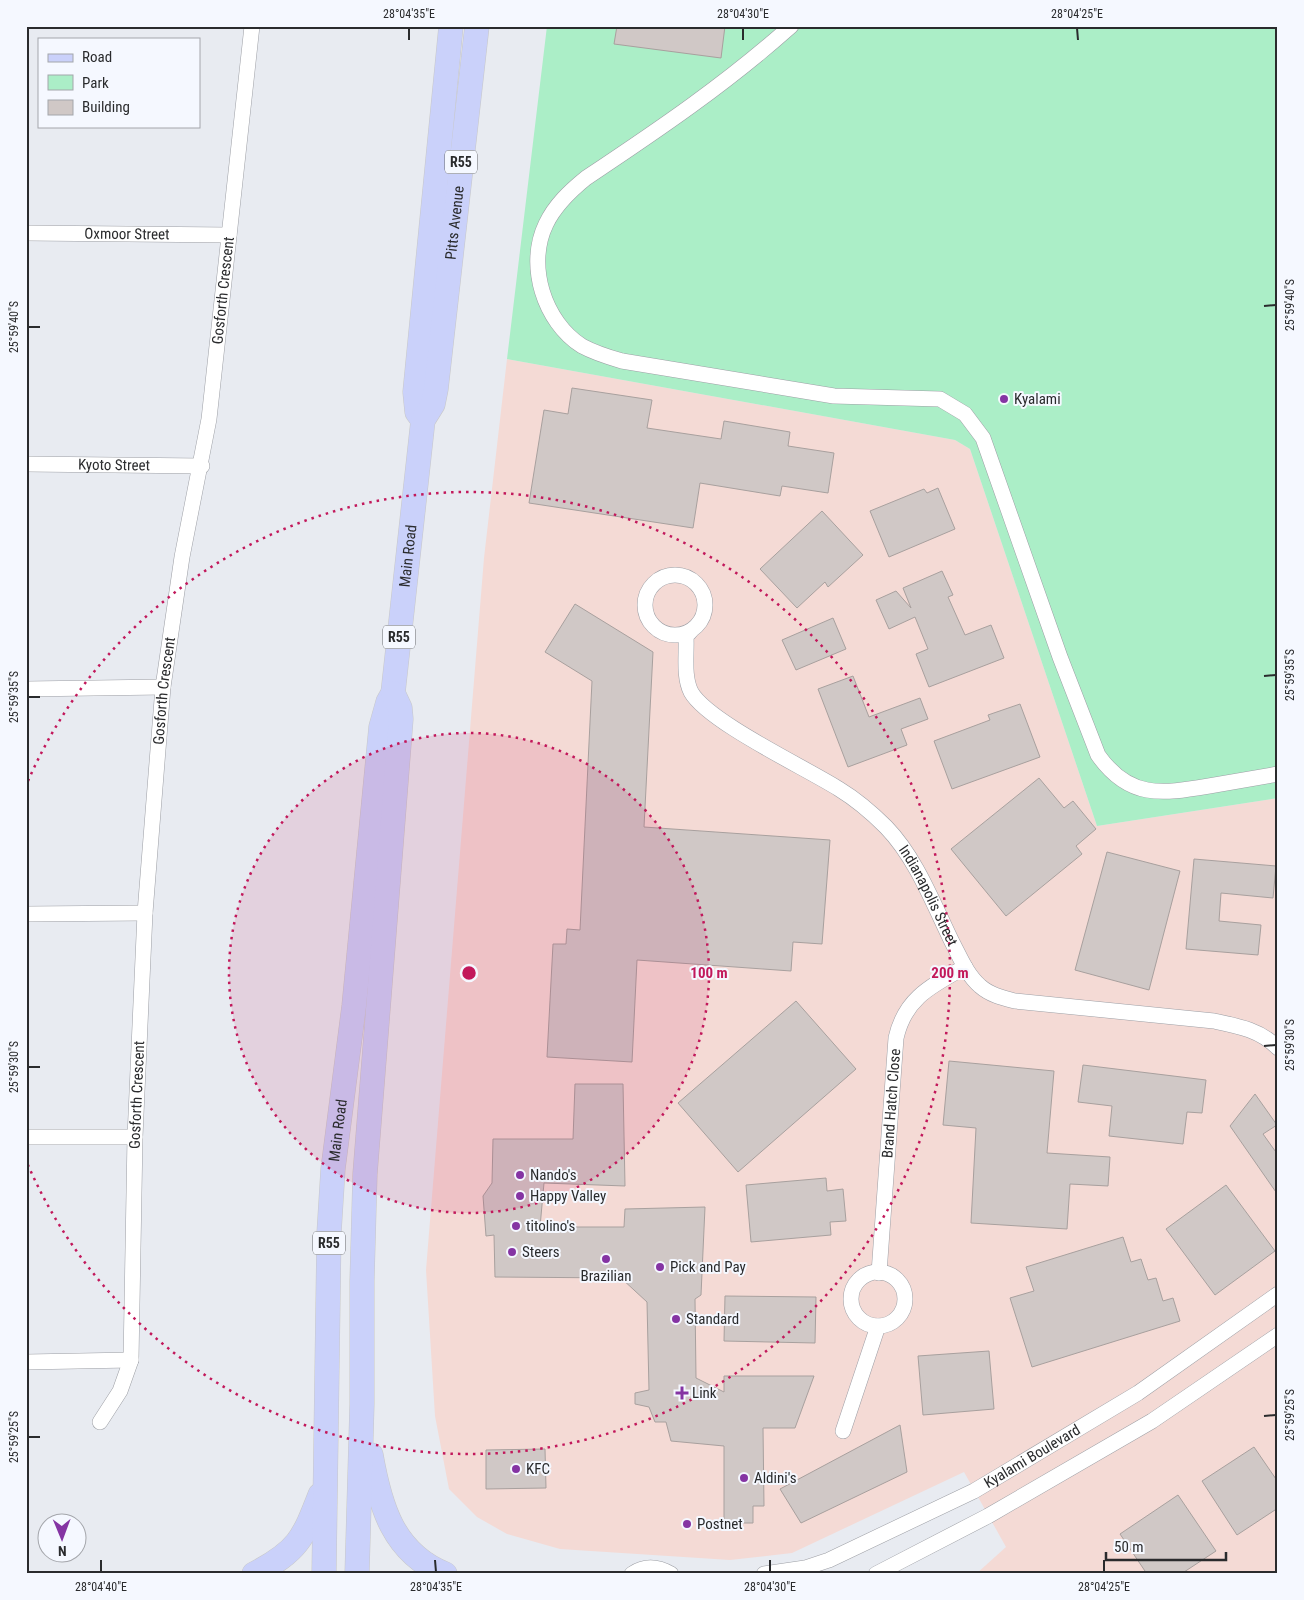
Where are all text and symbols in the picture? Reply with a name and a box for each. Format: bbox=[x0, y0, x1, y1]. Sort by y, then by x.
text: 28°04'35"E bbox=[383, 7, 435, 21]
text: 28°04'30"E bbox=[717, 7, 769, 21]
text: 28°04'25"E bbox=[1051, 7, 1103, 21]
legend bbox=[38, 38, 200, 128]
text: Road bbox=[82, 48, 112, 66]
text: Park bbox=[82, 74, 109, 92]
text: Building bbox=[82, 98, 130, 116]
road number: R55 bbox=[445, 150, 477, 173]
street label: Pitts Avenue bbox=[442, 185, 468, 261]
street label: Oxmoor Street bbox=[84, 225, 170, 243]
street label: Gosforth Crescent bbox=[208, 236, 238, 345]
text: 25°59'40"S bbox=[1283, 279, 1297, 331]
text: 25°59'40"S bbox=[7, 301, 21, 353]
place label: Kyalami bbox=[1014, 390, 1061, 408]
marker: Kyalami bbox=[998, 393, 1010, 405]
street label: Kyoto Street bbox=[78, 456, 150, 474]
street label: Main Road bbox=[396, 524, 420, 588]
road number: R55 bbox=[383, 626, 415, 649]
street label: Gosforth Crescent bbox=[149, 636, 179, 745]
text: 25°59'35"S bbox=[1283, 649, 1297, 701]
text: 25°59'35"S bbox=[7, 671, 21, 723]
street label: Indianapolis Street bbox=[895, 842, 961, 949]
centre of rings bbox=[460, 964, 478, 982]
text: 100 m bbox=[690, 964, 728, 982]
text: 200 m bbox=[931, 964, 969, 982]
text: 25°59'30"S bbox=[1283, 1019, 1297, 1071]
street label: Gosforth Crescent bbox=[126, 1040, 148, 1149]
text: 25°59'30"S bbox=[7, 1041, 21, 1093]
street label: Brand Hatch Close bbox=[878, 1048, 904, 1159]
street label: Main Road bbox=[325, 1098, 351, 1163]
place label: Nando's bbox=[530, 1166, 577, 1184]
marker: Nando's bbox=[514, 1169, 526, 1181]
place label: Happy Valley bbox=[530, 1187, 606, 1205]
marker: Happy Valley bbox=[514, 1190, 526, 1202]
place label: titolino's bbox=[526, 1217, 575, 1235]
marker: titolino's bbox=[510, 1220, 522, 1232]
road number: R55 bbox=[313, 1232, 345, 1254]
place label: Steers bbox=[522, 1243, 560, 1261]
marker: Steers bbox=[506, 1246, 518, 1258]
marker: Brazilian bbox=[600, 1253, 612, 1265]
place label: Pick and Pay bbox=[670, 1258, 746, 1276]
marker: Pick and Pay bbox=[654, 1261, 666, 1273]
place label: Brazilian bbox=[580, 1267, 632, 1285]
place label: Standard bbox=[686, 1310, 739, 1328]
marker: Standard bbox=[670, 1313, 682, 1325]
place label: Link bbox=[692, 1384, 717, 1402]
marker: Link bbox=[676, 1387, 688, 1399]
text: 25°59'25"S bbox=[1283, 1389, 1297, 1441]
text: 25°59'25"S bbox=[7, 1411, 21, 1463]
street label: Kyalami Boulevard bbox=[981, 1421, 1083, 1492]
place label: KFC bbox=[526, 1460, 550, 1478]
marker: KFC bbox=[510, 1463, 522, 1475]
place label: Aldini's bbox=[754, 1469, 797, 1487]
marker: Aldini's bbox=[738, 1472, 750, 1484]
north arrow bbox=[38, 1512, 88, 1562]
place label: Postnet bbox=[697, 1515, 743, 1533]
marker: Postnet bbox=[681, 1518, 693, 1530]
scale bar bbox=[1106, 1530, 1226, 1562]
text: 50 m bbox=[1114, 1538, 1144, 1556]
text: N bbox=[58, 1543, 67, 1559]
text: 28°04'40"E bbox=[75, 1580, 127, 1594]
text: 28°04'35"E bbox=[410, 1580, 462, 1594]
text: 28°04'30"E bbox=[744, 1580, 796, 1594]
text: 28°04'25"E bbox=[1078, 1580, 1130, 1594]

